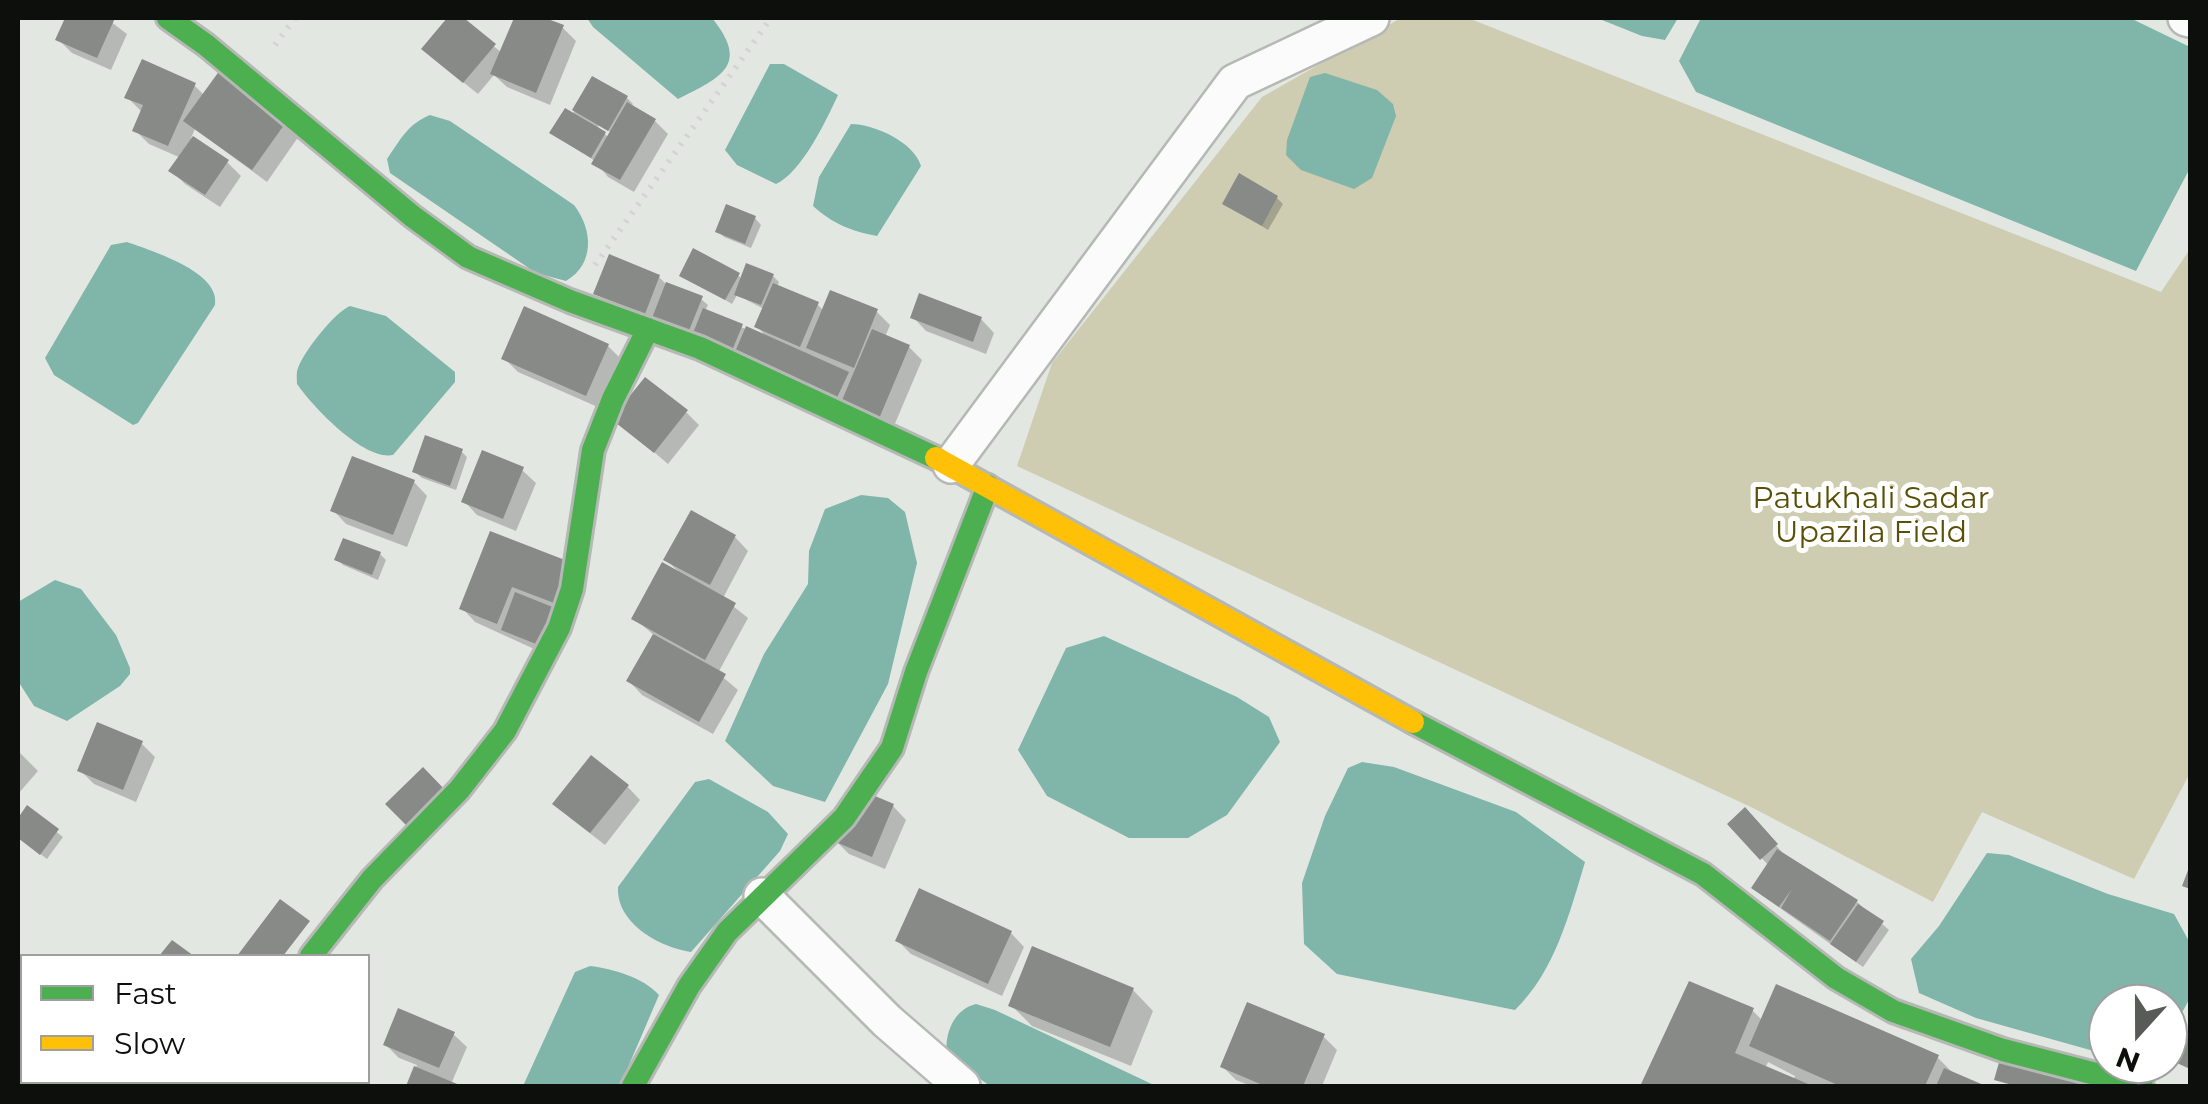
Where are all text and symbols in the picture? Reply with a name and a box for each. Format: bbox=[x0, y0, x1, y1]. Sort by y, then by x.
park label: Patukhali Sadar Upazila Field bbox=[1752, 481, 1990, 552]
legend bbox=[20, 954, 370, 1084]
text: Fast bbox=[114, 975, 177, 1012]
north arrow bbox=[2088, 984, 2188, 1084]
text: Slow bbox=[114, 1025, 185, 1062]
text: N bbox=[2111, 1040, 2145, 1080]

